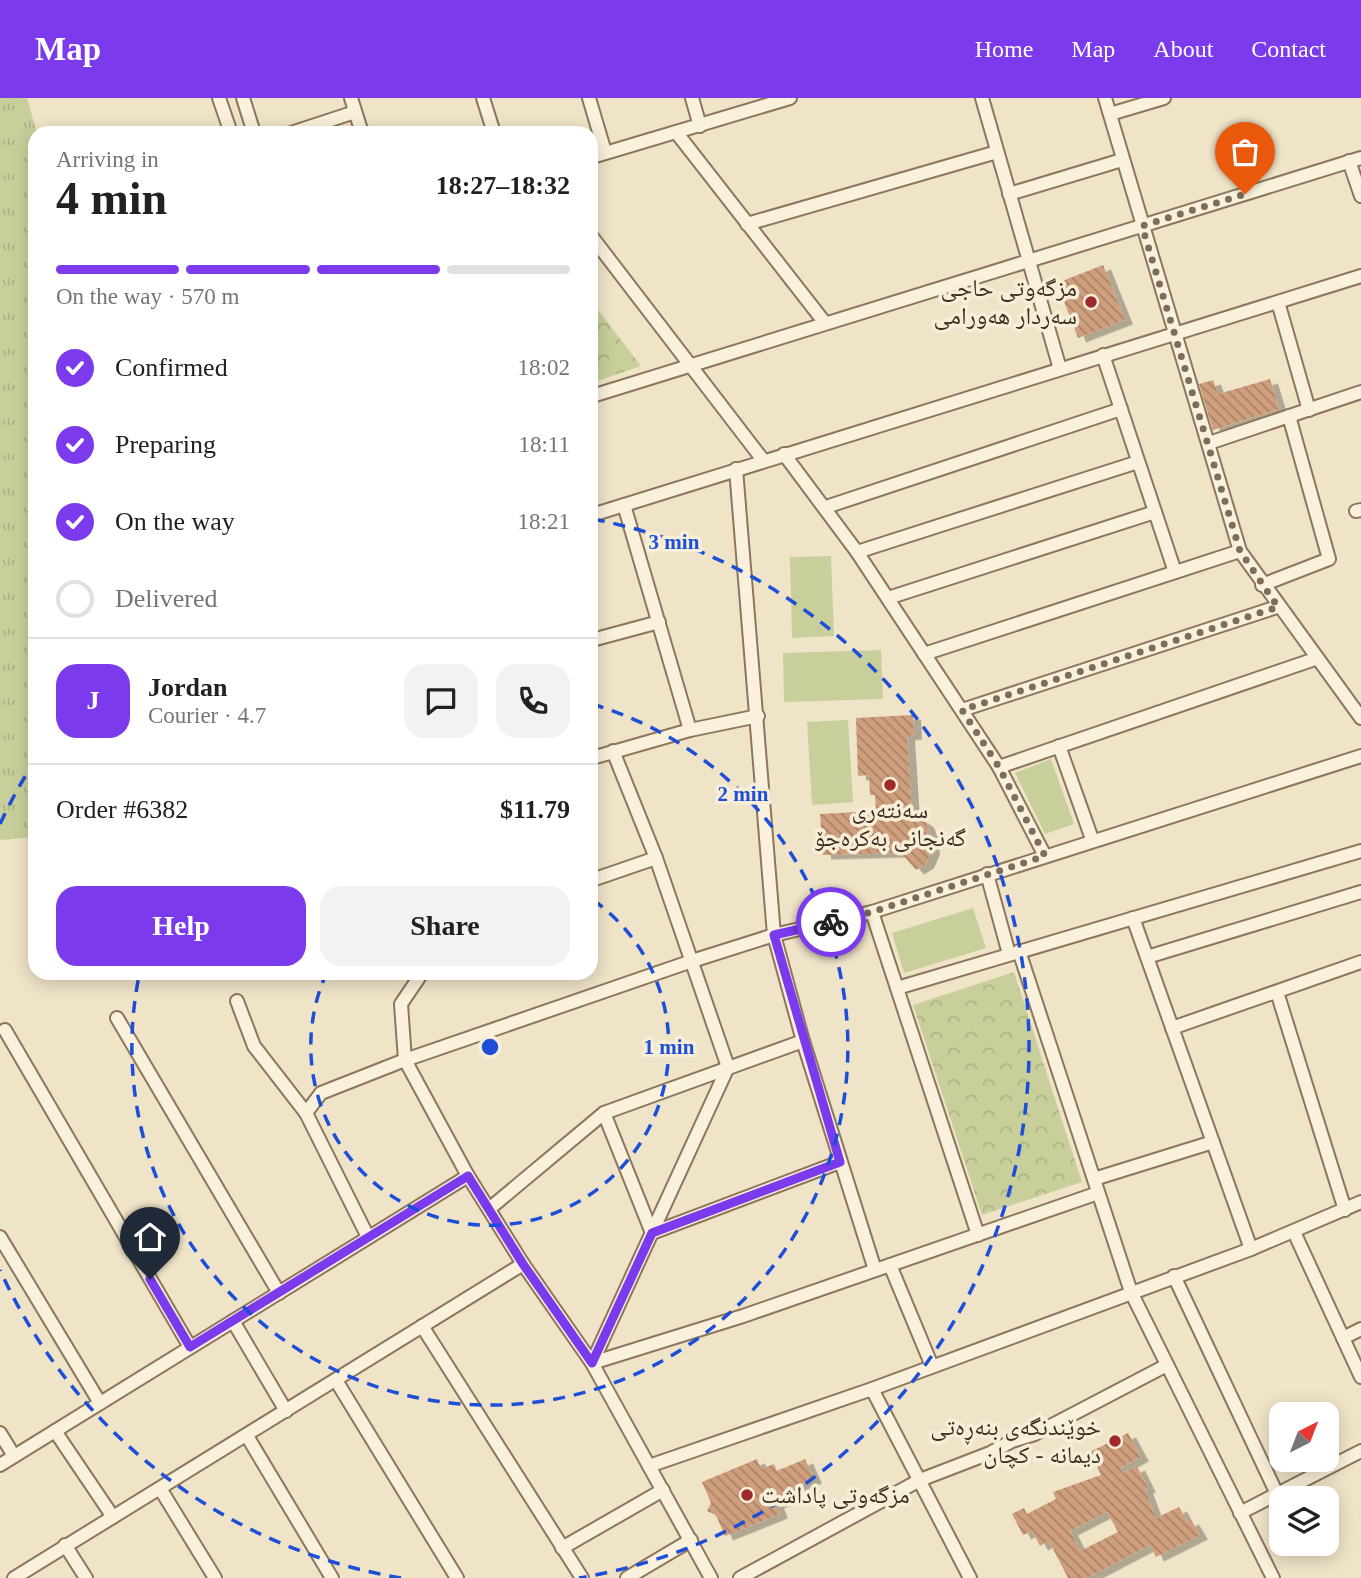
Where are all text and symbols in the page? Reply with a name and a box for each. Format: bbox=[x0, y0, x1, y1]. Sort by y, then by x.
text: Map bbox=[35, 31, 101, 67]
text: Home bbox=[975, 36, 1033, 62]
text: Map bbox=[1071, 36, 1115, 62]
text: About bbox=[1153, 36, 1213, 62]
text: Contact bbox=[1251, 36, 1326, 62]
pin bbox=[1215, 122, 1275, 194]
icon: bag bbox=[1226, 133, 1264, 171]
text: Arriving in bbox=[56, 147, 159, 172]
text: 18:27–18:32 bbox=[436, 171, 570, 200]
text: 4 min bbox=[56, 173, 167, 224]
place label: مزگەوتی حاجی سەردار هەورامی bbox=[934, 275, 1077, 330]
text: On the way · 570 m bbox=[56, 284, 239, 309]
marker: مزگەوتی حاجی سەردار هەورامی bbox=[1083, 294, 1099, 310]
icon: check bbox=[56, 349, 94, 387]
text: Confirmed bbox=[115, 353, 228, 382]
text: 18:02 bbox=[518, 355, 570, 380]
icon: check bbox=[56, 426, 94, 464]
text: Preparing bbox=[115, 430, 216, 459]
text: 18:11 bbox=[518, 432, 570, 457]
icon: check bbox=[56, 503, 94, 541]
text: On the way bbox=[115, 507, 235, 536]
text: 18:21 bbox=[518, 509, 570, 534]
text: 3 min bbox=[649, 530, 700, 554]
text: Delivered bbox=[115, 584, 218, 613]
button: chat bbox=[404, 664, 478, 738]
button: phone bbox=[496, 664, 570, 738]
text: Jordan bbox=[148, 673, 227, 702]
text: J bbox=[87, 686, 100, 715]
text: Courier · 4.7 bbox=[148, 703, 266, 728]
marker: سەنتەری گەنجانی بەکرەجۆ bbox=[882, 777, 898, 793]
text: 2 min bbox=[718, 782, 769, 806]
text: Order #6382 bbox=[56, 795, 188, 824]
text: $11.79 bbox=[500, 795, 570, 824]
place label: سەنتەری گەنجانی بەکرەجۆ bbox=[814, 797, 966, 852]
button: Help bbox=[56, 886, 306, 966]
button: Share bbox=[320, 886, 570, 966]
courier bbox=[796, 887, 866, 957]
icon: bike bbox=[812, 903, 850, 941]
centre of rings bbox=[478, 1035, 502, 1059]
text: 1 min bbox=[644, 1035, 695, 1059]
pin bbox=[120, 1207, 180, 1279]
icon: home bbox=[131, 1218, 169, 1256]
north arrow bbox=[1269, 1402, 1339, 1472]
map controls bbox=[1269, 1402, 1339, 1556]
place label: خوێندنگەی بنەڕەتی دیمانە - کچان bbox=[930, 1414, 1101, 1469]
marker: خوێندنگەی بنەڕەتی دیمانە - کچان bbox=[1107, 1433, 1123, 1449]
place label: مزگەوتی پاداشت bbox=[761, 1482, 910, 1509]
button: layers bbox=[1269, 1486, 1339, 1556]
marker: مزگەوتی پاداشت bbox=[739, 1487, 755, 1503]

